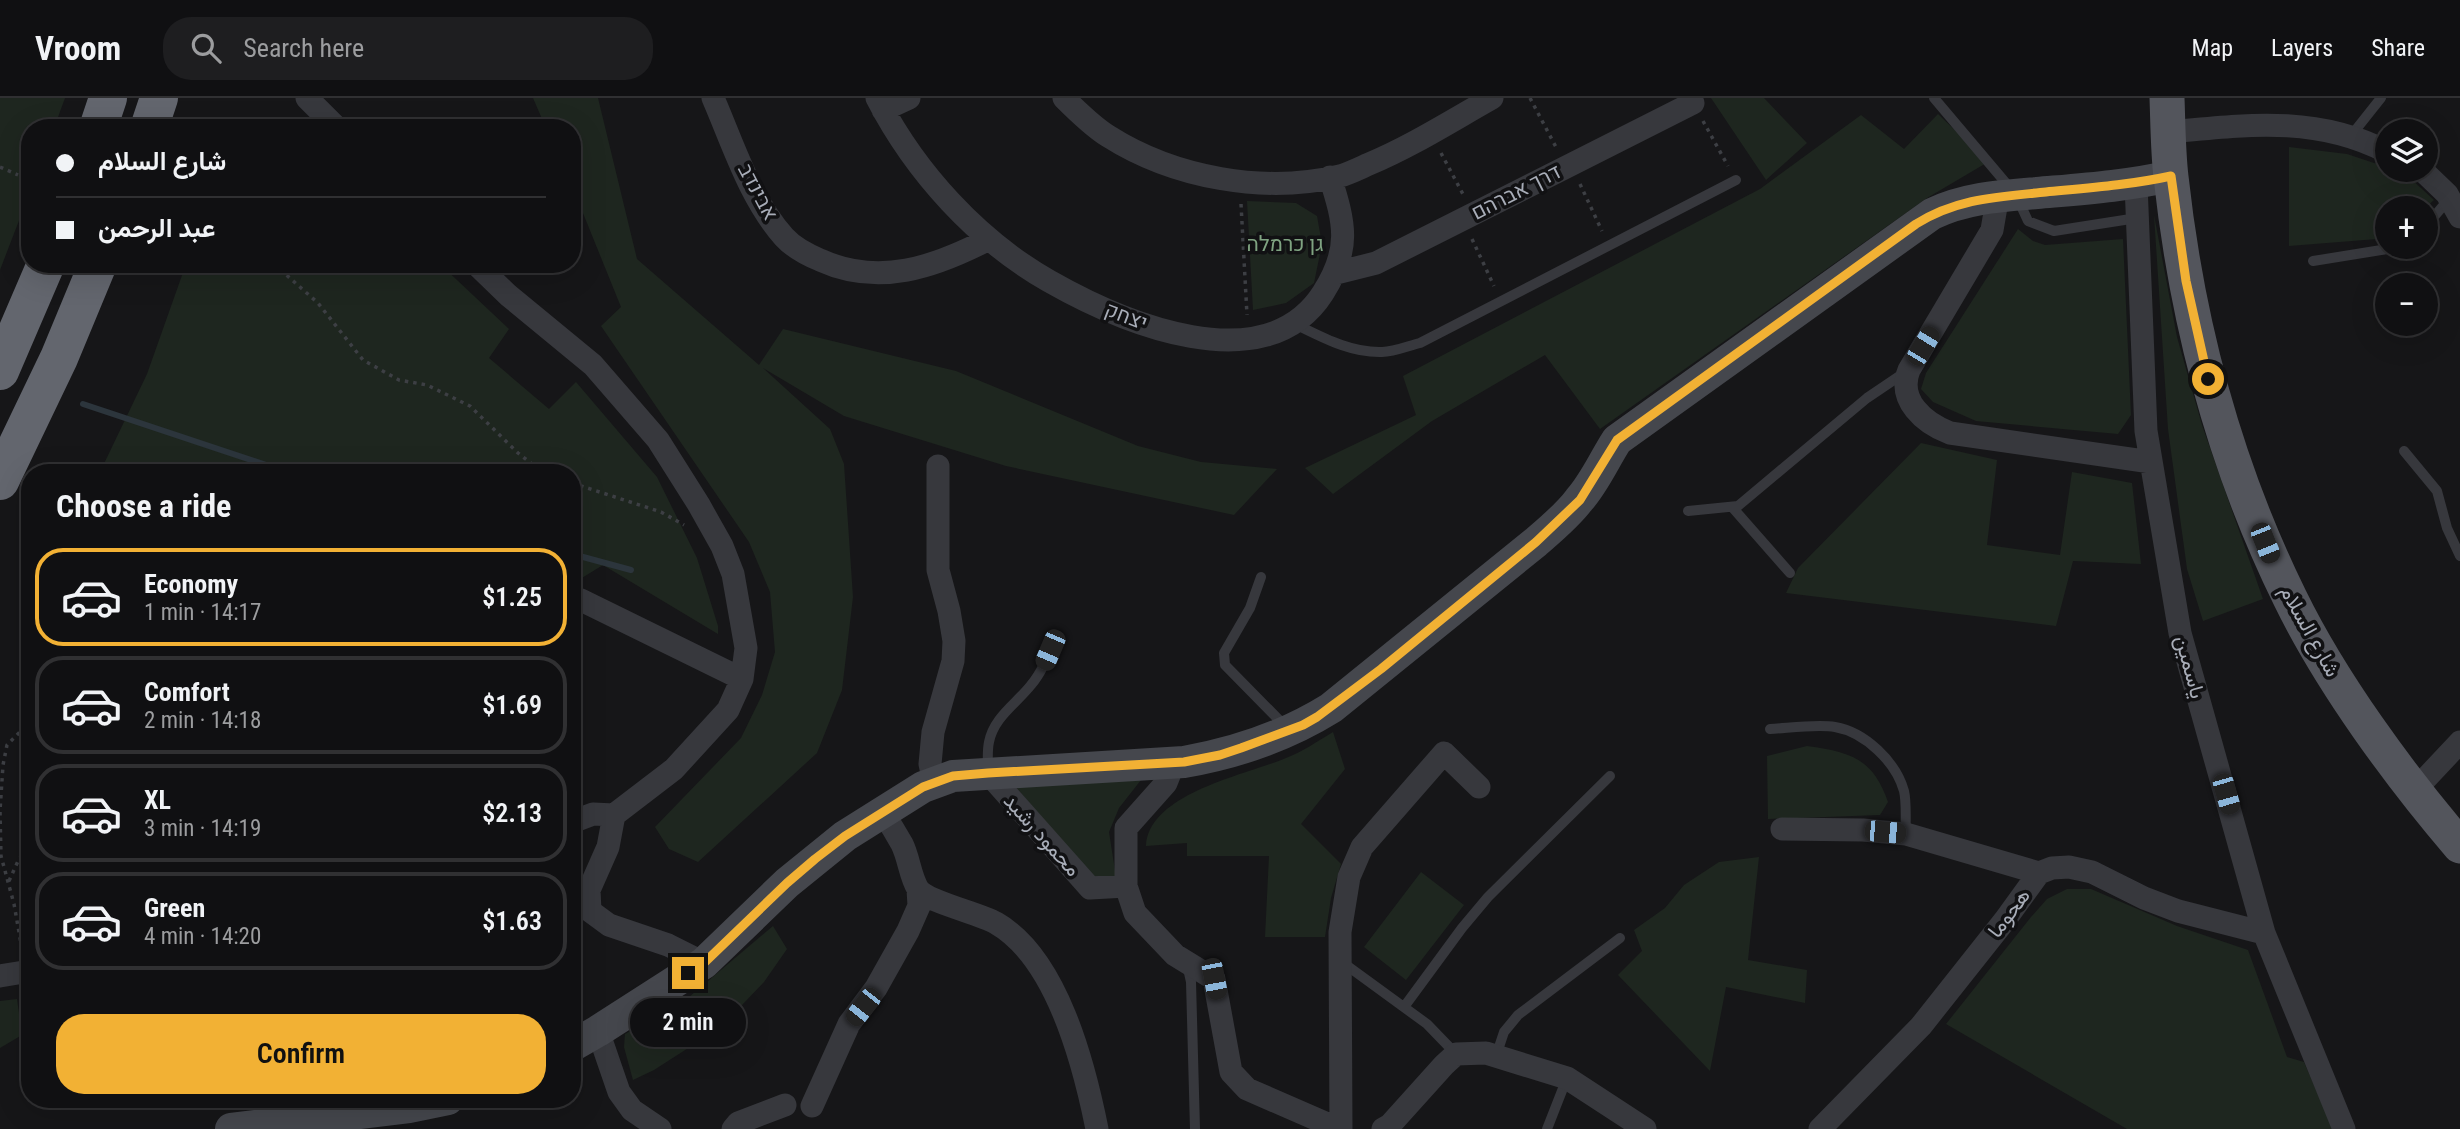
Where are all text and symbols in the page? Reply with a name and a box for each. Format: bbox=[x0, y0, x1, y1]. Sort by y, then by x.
search box bbox=[163, 17, 653, 80]
text: Vroom bbox=[35, 29, 121, 68]
icon: search bbox=[187, 29, 225, 67]
text: Search here bbox=[243, 33, 364, 63]
text: Map bbox=[2192, 34, 2233, 62]
text: Layers bbox=[2271, 34, 2333, 62]
text: Share bbox=[2371, 34, 2425, 62]
map controls bbox=[2375, 119, 2438, 336]
button: layers bbox=[2375, 119, 2438, 182]
text: شارع السلام bbox=[98, 146, 226, 176]
street label: דרך אברהם bbox=[1467, 159, 1565, 225]
street label: אבינדב bbox=[733, 160, 783, 224]
button: + bbox=[2375, 196, 2438, 259]
text: عبد الرحمن bbox=[98, 213, 215, 243]
park label: גן כרמלה bbox=[1246, 232, 1324, 256]
button: − bbox=[2375, 273, 2438, 336]
street label: יצחק bbox=[1101, 297, 1151, 335]
car bbox=[1904, 323, 1943, 369]
route start bbox=[2192, 363, 2224, 395]
text: Choose a ride bbox=[56, 487, 231, 525]
car bbox=[2248, 520, 2283, 566]
icon: car bbox=[60, 566, 123, 629]
text: Economy bbox=[144, 569, 238, 599]
street label: شارع السلام bbox=[2273, 581, 2345, 682]
text: $1.25 bbox=[482, 582, 542, 612]
text: 1 min · 14:17 bbox=[144, 599, 261, 626]
car bbox=[1033, 627, 1068, 673]
street label: ياسمين bbox=[2170, 633, 2210, 701]
icon: car bbox=[60, 674, 123, 737]
text: Comfort bbox=[144, 677, 230, 707]
text: $1.69 bbox=[482, 690, 542, 720]
text: 2 min · 14:18 bbox=[144, 707, 261, 734]
car bbox=[2211, 771, 2242, 817]
icon: car bbox=[60, 782, 123, 845]
text: XL bbox=[144, 785, 171, 815]
street label: محمود رشيد bbox=[998, 789, 1085, 882]
text: $2.13 bbox=[482, 798, 542, 828]
text: 3 min · 14:19 bbox=[144, 815, 261, 842]
car bbox=[1864, 820, 1907, 844]
street label: هحوما bbox=[1983, 884, 2036, 943]
icon: car bbox=[60, 890, 123, 953]
text: Green bbox=[144, 893, 205, 923]
text: $1.63 bbox=[482, 906, 542, 936]
text: 4 min · 14:20 bbox=[144, 923, 261, 950]
car bbox=[1200, 956, 1229, 1002]
route end bbox=[672, 957, 704, 989]
car bbox=[842, 984, 885, 1030]
callout: 2 min bbox=[630, 998, 746, 1046]
text: 2 min bbox=[663, 1009, 713, 1036]
button: Confirm bbox=[56, 1014, 546, 1094]

